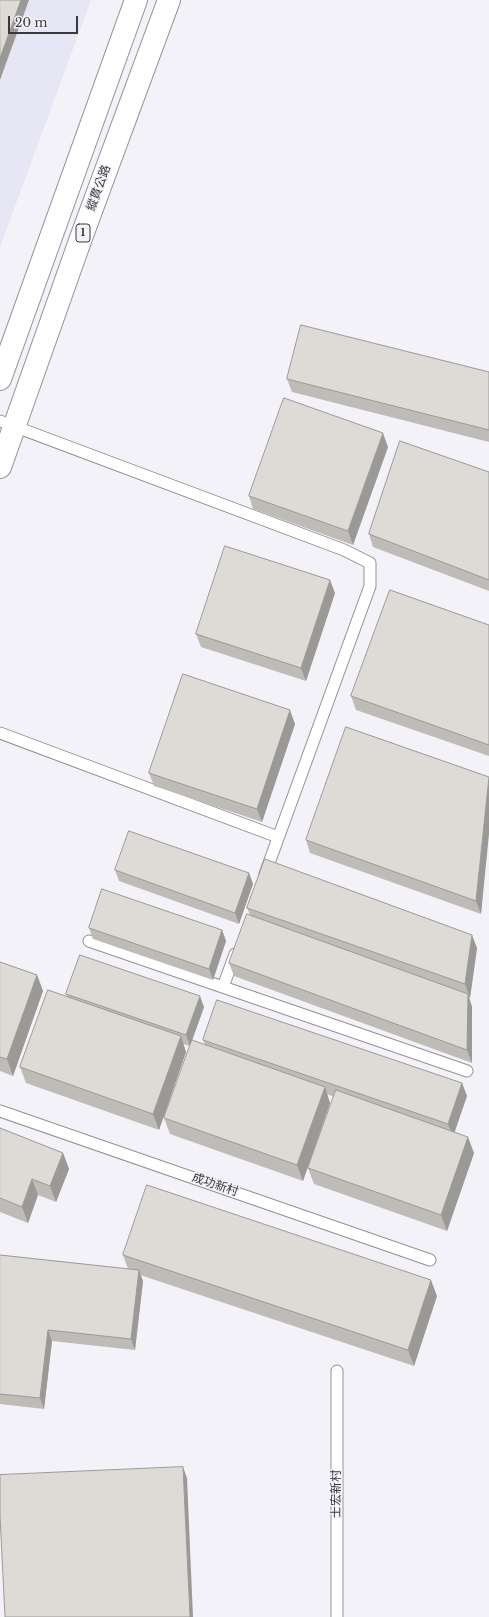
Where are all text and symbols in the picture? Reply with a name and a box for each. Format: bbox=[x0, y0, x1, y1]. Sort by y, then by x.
scale bar bbox=[10, 8, 80, 34]
text: 20 m bbox=[15, 15, 47, 30]
street label: 縱貫公路 bbox=[84, 163, 114, 213]
road number: 1 bbox=[76, 224, 90, 242]
street label: 成功新村 bbox=[190, 1170, 240, 1200]
street label: 士宏新村 bbox=[330, 1470, 344, 1518]

